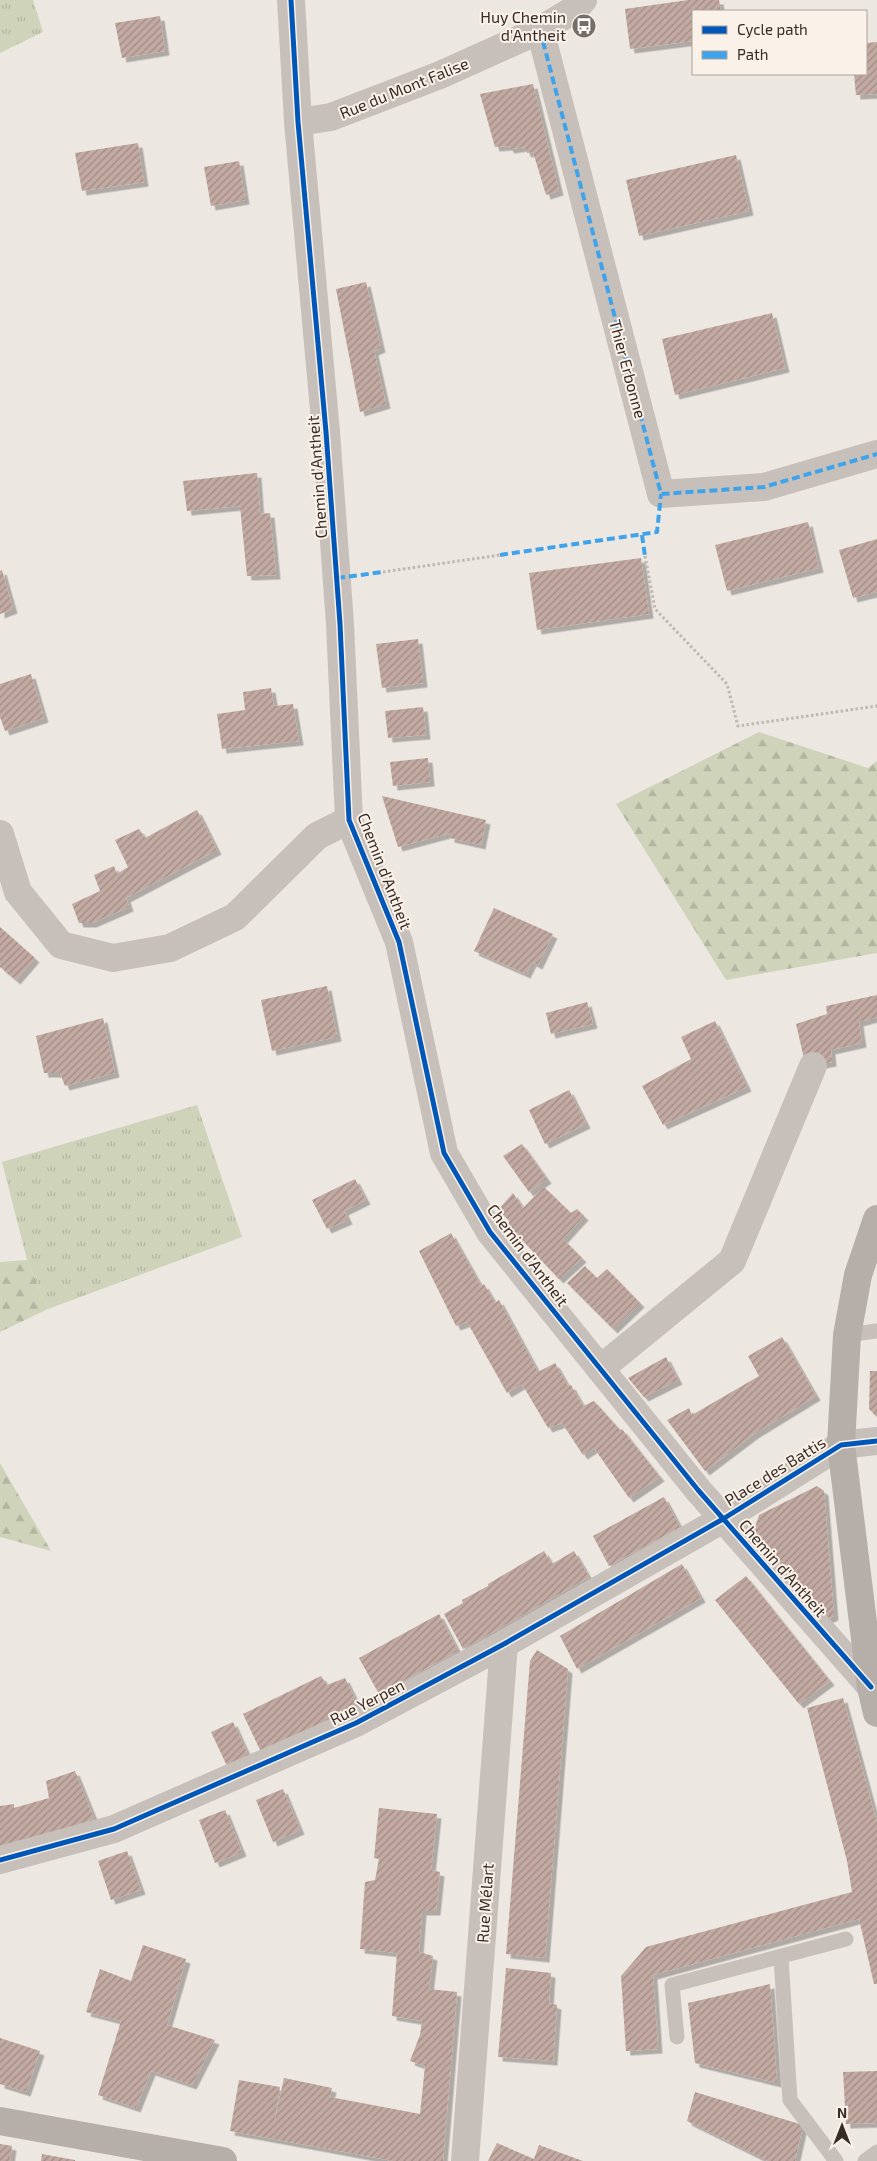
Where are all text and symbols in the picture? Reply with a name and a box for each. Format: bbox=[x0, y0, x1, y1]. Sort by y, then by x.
place label: Huy Chemin d'Antheit bbox=[480, 7, 566, 44]
legend bbox=[692, 10, 867, 75]
bus stop icon: Huy Chemin d'Antheit bbox=[571, 13, 597, 39]
text: Cycle path bbox=[737, 20, 808, 38]
text: Path bbox=[737, 45, 768, 63]
street label: Rue du Mont Falise bbox=[336, 53, 471, 122]
street label: Thier Erbonne bbox=[606, 317, 651, 420]
street label: Chemin d'Antheit bbox=[303, 415, 330, 539]
street label: Chemin d'Antheit bbox=[355, 810, 416, 932]
street label: Chemin d'Antheit bbox=[484, 1200, 573, 1310]
street label: Place des Battis bbox=[721, 1432, 829, 1509]
street label: Chemin d'Antheit bbox=[736, 1515, 831, 1620]
street label: Rue Yerpen bbox=[326, 1675, 407, 1728]
street label: Rue Mélart bbox=[472, 1862, 497, 1943]
north arrow bbox=[817, 2101, 867, 2151]
text: N bbox=[837, 2104, 847, 2121]

